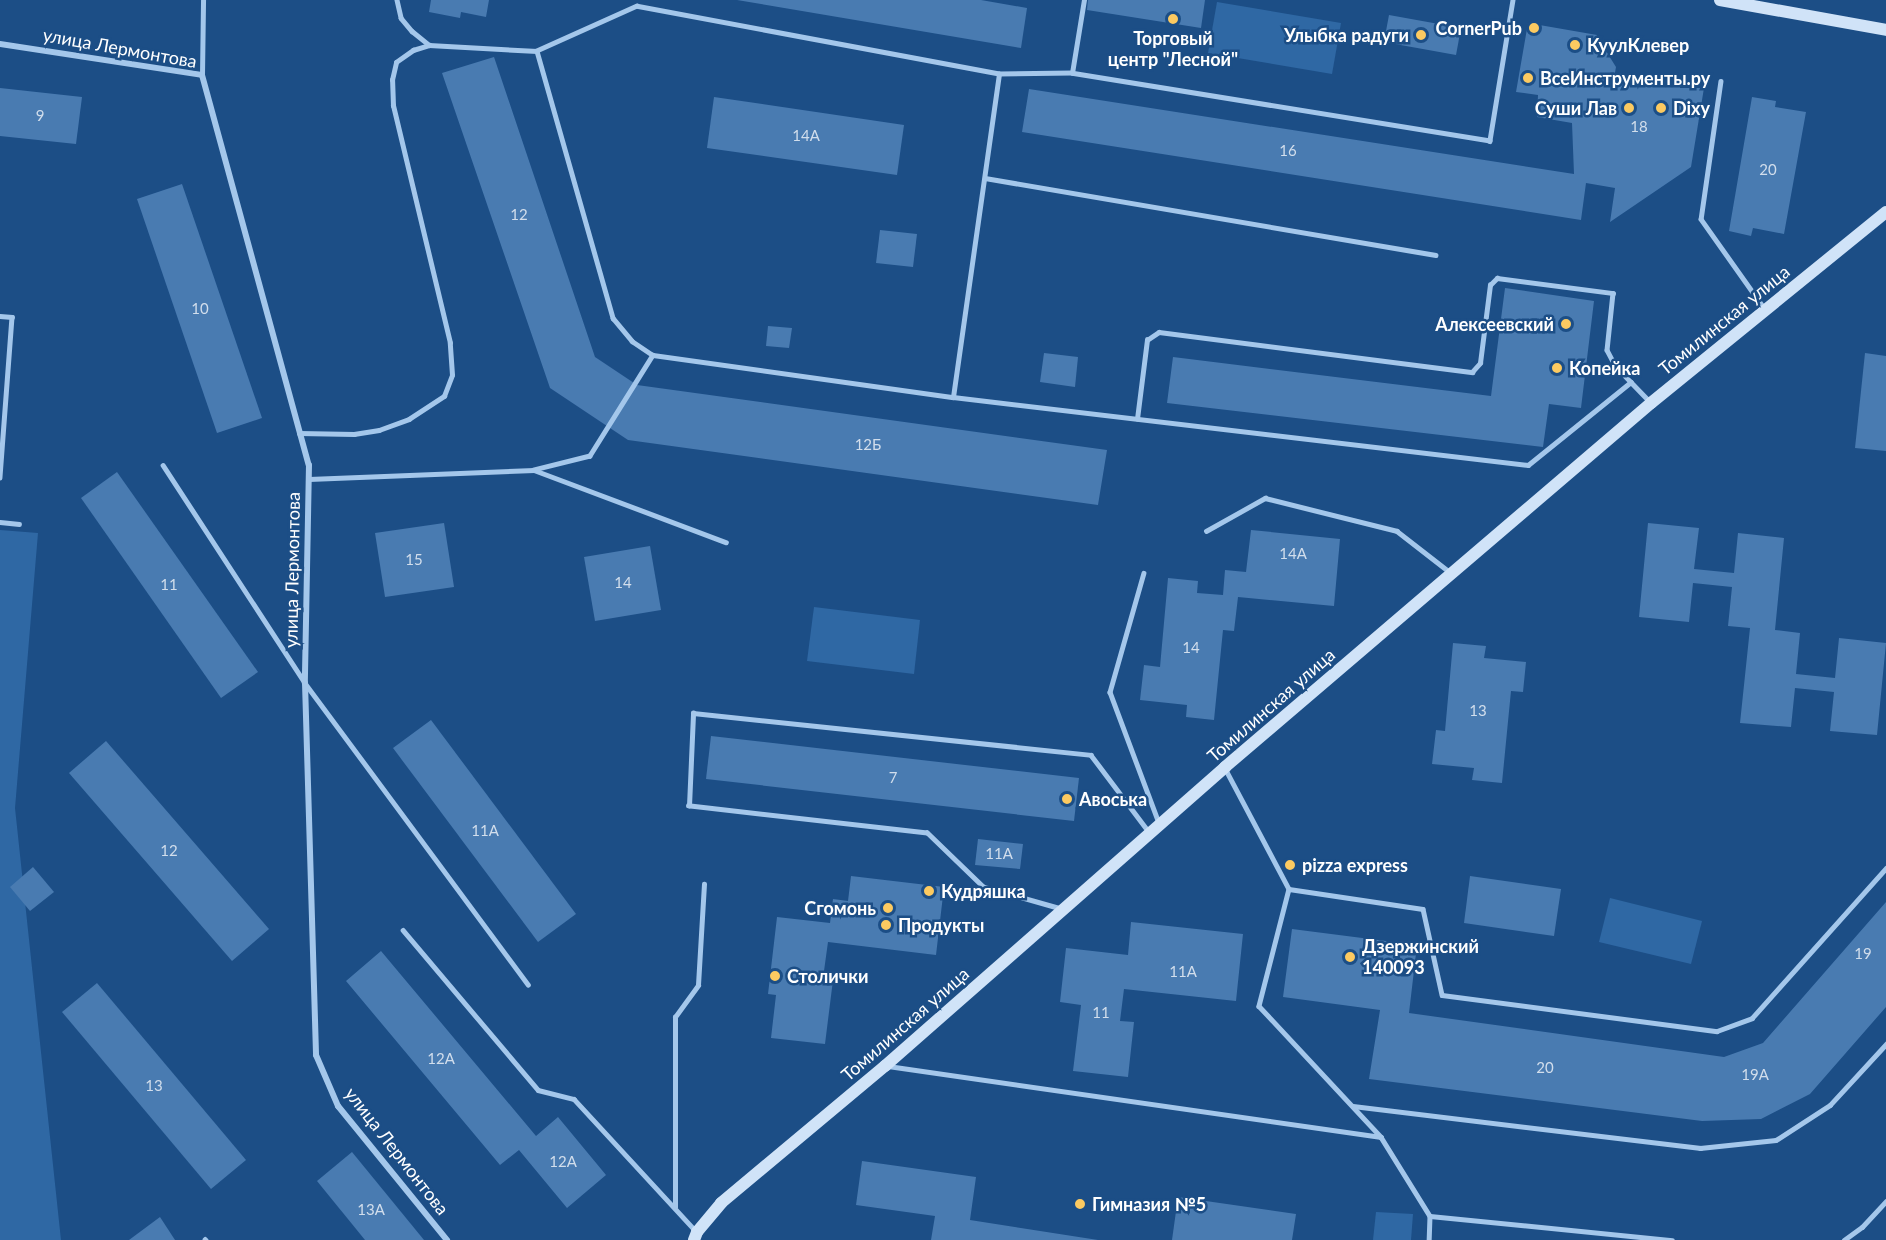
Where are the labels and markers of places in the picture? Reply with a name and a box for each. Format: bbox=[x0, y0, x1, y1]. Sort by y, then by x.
marker: Торговый центр "Лесной" bbox=[1166, 12, 1180, 26]
place label: CornerPub bbox=[1435, 17, 1522, 39]
marker: CornerPub bbox=[1527, 21, 1541, 35]
place label: Улыбка радуги bbox=[1284, 24, 1409, 46]
place label: Торговый центр "Лесной" bbox=[1108, 28, 1238, 70]
marker: Улыбка радуги bbox=[1414, 28, 1428, 42]
place label: КуулКлевер bbox=[1587, 34, 1689, 56]
marker: КуулКлевер bbox=[1568, 38, 1582, 52]
place label: ВсеИнструменты.ру bbox=[1540, 67, 1710, 89]
marker: ВсеИнструменты.ру bbox=[1521, 71, 1535, 85]
place label: Суши Лав bbox=[1535, 97, 1617, 119]
place label: Dixy bbox=[1673, 97, 1710, 119]
marker: Суши Лав bbox=[1622, 101, 1636, 115]
marker: Dixy bbox=[1654, 101, 1668, 115]
place label: Алексеевский bbox=[1435, 313, 1554, 335]
marker: Алексеевский bbox=[1559, 317, 1573, 331]
place label: Копейка bbox=[1569, 357, 1640, 379]
marker: Копейка bbox=[1550, 361, 1564, 375]
place label: Авоська bbox=[1079, 788, 1147, 810]
marker: Авоська bbox=[1060, 792, 1074, 806]
place label: pizza express bbox=[1302, 854, 1408, 876]
marker: pizza express bbox=[1283, 858, 1297, 872]
place label: Кудряшка bbox=[941, 880, 1026, 902]
marker: Кудряшка bbox=[922, 884, 936, 898]
place label: Сгомонь bbox=[804, 897, 876, 919]
marker: Сгомонь bbox=[881, 901, 895, 915]
place label: Продукты bbox=[898, 914, 984, 936]
marker: Продукты bbox=[879, 918, 893, 932]
place label: Дзержинский 140093 bbox=[1362, 936, 1479, 978]
marker: Дзержинский 140093 bbox=[1343, 950, 1357, 964]
place label: Столички bbox=[787, 965, 869, 987]
marker: Столички bbox=[768, 969, 782, 983]
place label: Гимназия №5 bbox=[1092, 1193, 1206, 1215]
marker: Гимназия №5 bbox=[1073, 1197, 1087, 1211]

